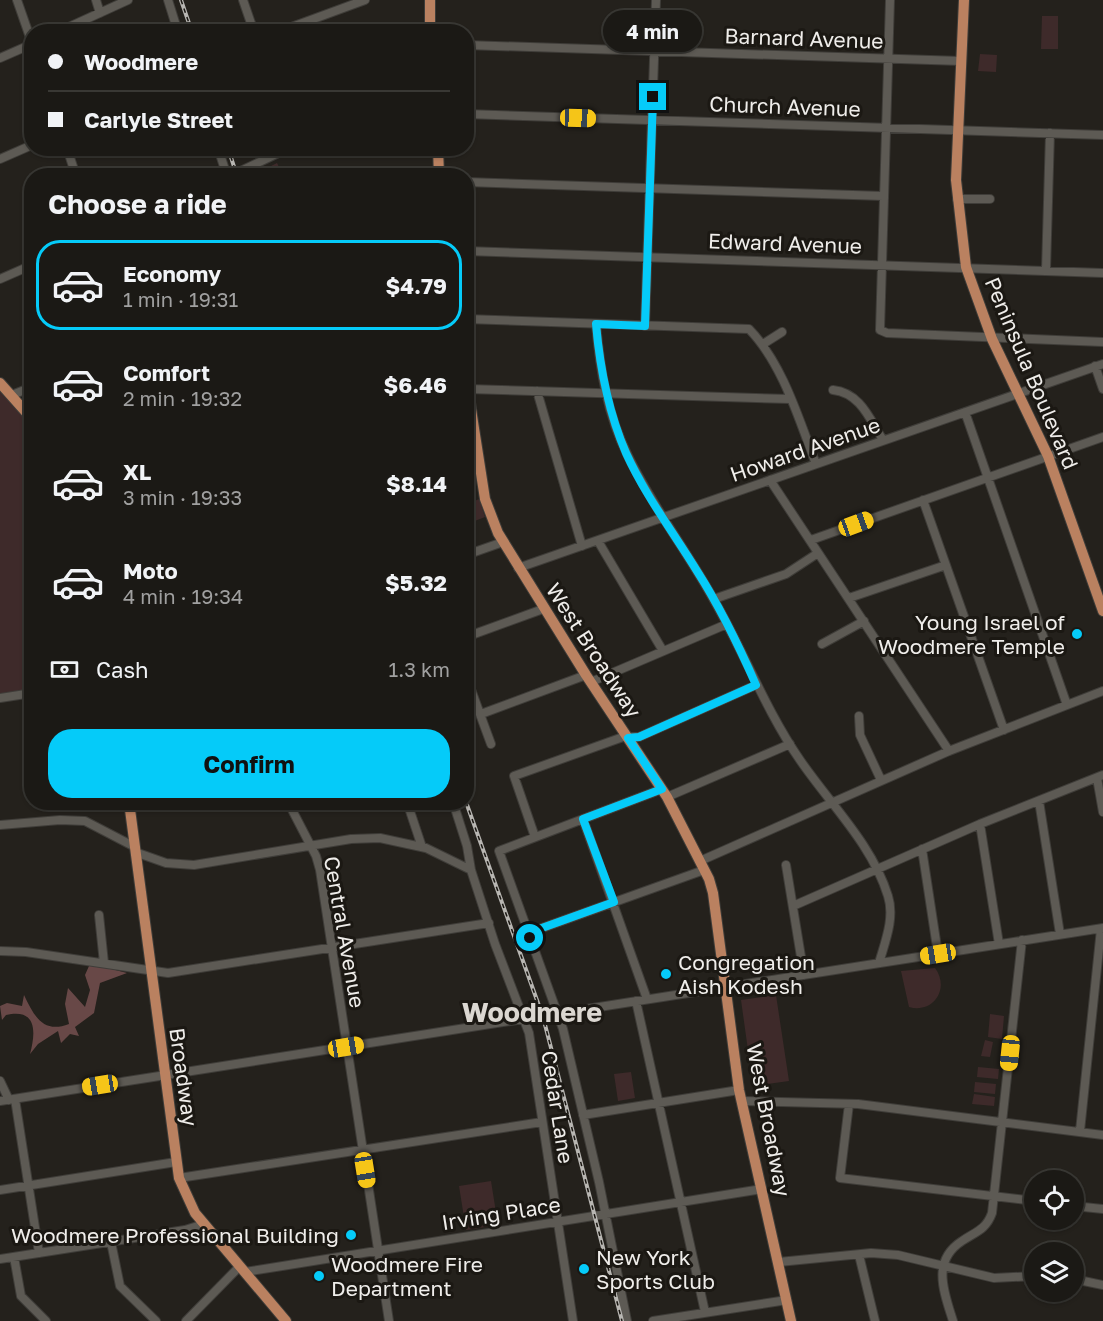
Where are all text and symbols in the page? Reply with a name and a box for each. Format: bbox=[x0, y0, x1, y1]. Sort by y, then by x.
callout: 4 min bbox=[604, 10, 702, 52]
text: 4 min bbox=[626, 19, 679, 43]
street label: Barnard Avenue bbox=[724, 22, 884, 54]
text: Woodmere bbox=[84, 48, 198, 75]
route end bbox=[639, 83, 666, 110]
street label: Church Avenue bbox=[709, 90, 861, 122]
text: Carlyle Street bbox=[84, 106, 233, 133]
car bbox=[560, 108, 596, 128]
text: Choose a ride bbox=[48, 188, 227, 220]
street label: Edward Avenue bbox=[707, 227, 863, 259]
icon: car bbox=[51, 258, 105, 312]
text: Economy bbox=[123, 260, 221, 287]
text: $4.79 bbox=[386, 272, 447, 299]
street label: Peninsula Boulevard bbox=[980, 273, 1084, 473]
text: 1 min · 19:31 bbox=[123, 287, 238, 311]
icon: car bbox=[51, 357, 105, 411]
text: Comfort bbox=[123, 359, 210, 386]
text: $6.46 bbox=[384, 371, 447, 398]
text: 2 min · 19:32 bbox=[123, 386, 242, 410]
street label: Howard Avenue bbox=[727, 411, 883, 487]
icon: car bbox=[51, 456, 105, 510]
text: XL bbox=[123, 458, 151, 485]
text: $8.14 bbox=[386, 470, 447, 497]
text: 3 min · 19:33 bbox=[123, 485, 242, 509]
car bbox=[836, 509, 876, 539]
icon: car bbox=[51, 555, 105, 609]
text: Moto bbox=[123, 557, 178, 584]
text: $5.32 bbox=[385, 569, 447, 596]
street label: West Broadway bbox=[541, 578, 647, 722]
text: 4 min · 19:34 bbox=[123, 584, 243, 608]
place label: Young Israel of Woodmere Temple bbox=[878, 609, 1065, 659]
marker: Young Israel of Woodmere Temple bbox=[1070, 627, 1084, 641]
icon: cash bbox=[48, 653, 81, 686]
text: Cash bbox=[96, 656, 149, 683]
text: 1.3 km bbox=[389, 657, 450, 681]
button: Confirm bbox=[48, 729, 450, 798]
street label: Central Avenue bbox=[319, 854, 371, 1010]
route start bbox=[516, 924, 543, 951]
car bbox=[919, 942, 957, 966]
place label: Congregation Aish Kodesh bbox=[678, 949, 815, 999]
marker: Congregation Aish Kodesh bbox=[659, 967, 673, 981]
district label: Woodmere bbox=[462, 996, 602, 1028]
street label: Broadway bbox=[164, 1026, 204, 1128]
car bbox=[999, 1034, 1021, 1072]
car bbox=[327, 1035, 365, 1059]
street label: West Broadway bbox=[741, 1041, 797, 1199]
street label: Cedar Lane bbox=[536, 1049, 580, 1165]
car bbox=[81, 1073, 119, 1097]
car bbox=[353, 1151, 377, 1189]
map controls bbox=[1024, 1170, 1084, 1302]
button: locate bbox=[1024, 1170, 1084, 1230]
street label: Irving Place bbox=[440, 1191, 562, 1235]
place label: Woodmere Professional Building bbox=[11, 1222, 339, 1248]
marker: Woodmere Professional Building bbox=[344, 1228, 358, 1242]
button: layers bbox=[1024, 1242, 1084, 1302]
place label: New York Sports Club bbox=[596, 1244, 715, 1294]
place label: Woodmere Fire Department bbox=[331, 1251, 483, 1301]
marker: New York Sports Club bbox=[577, 1262, 591, 1276]
marker: Woodmere Fire Department bbox=[312, 1269, 326, 1283]

